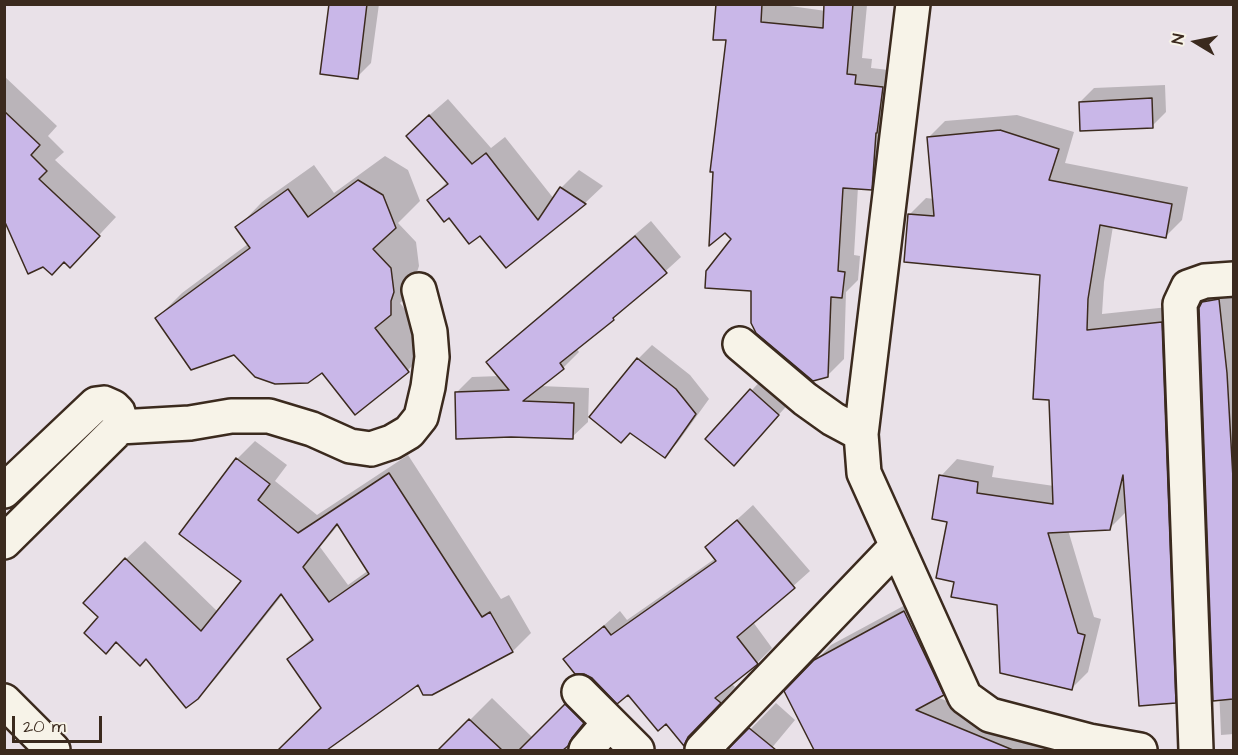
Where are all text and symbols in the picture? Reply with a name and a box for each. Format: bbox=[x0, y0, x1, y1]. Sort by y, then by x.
north arrow bbox=[1166, 12, 1226, 72]
text: N bbox=[1167, 32, 1190, 46]
scale bar bbox=[15, 704, 105, 742]
text: 20 m bbox=[23, 714, 66, 739]

